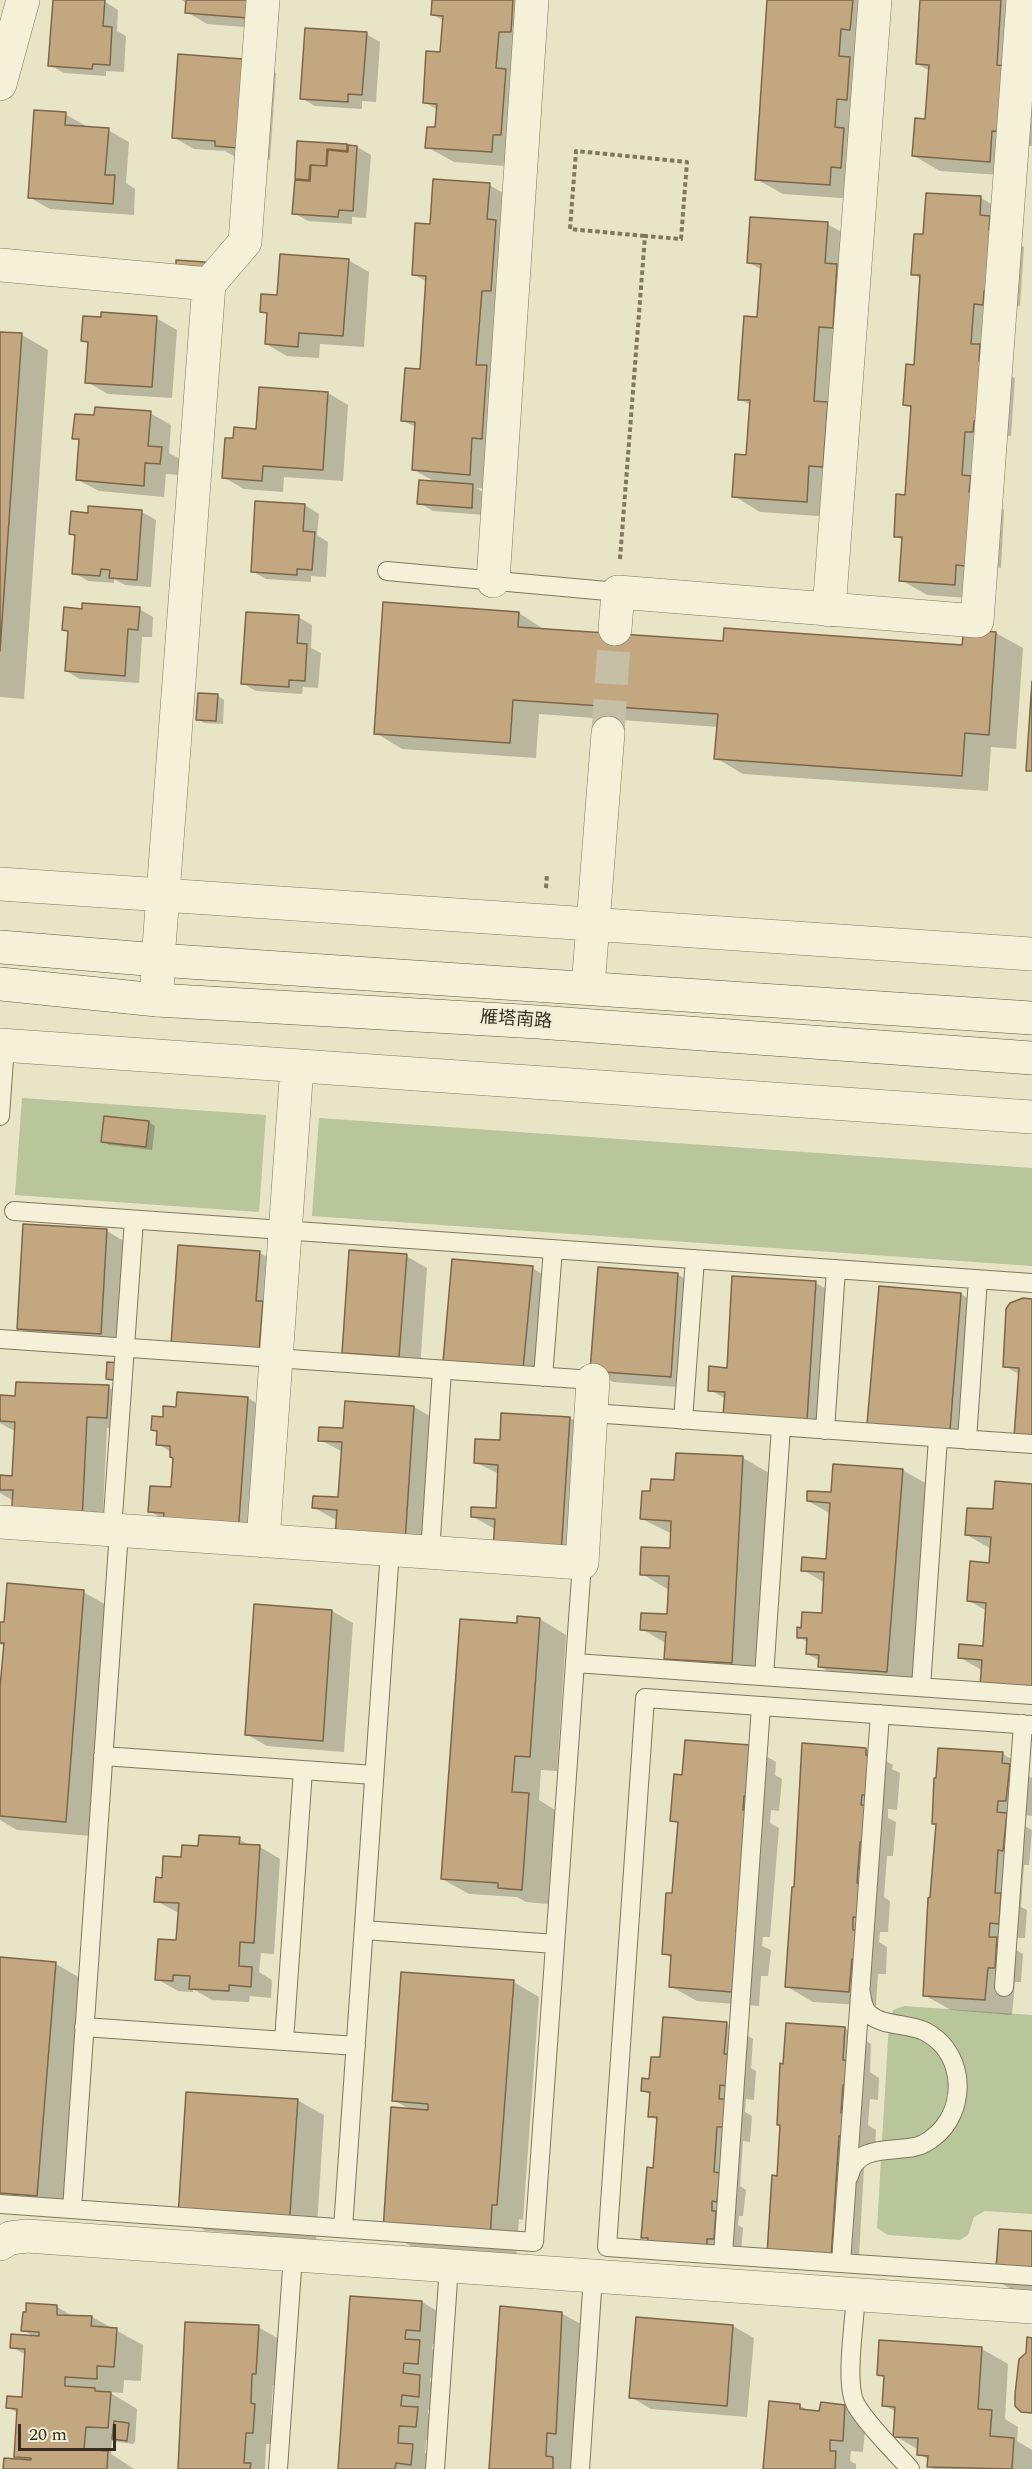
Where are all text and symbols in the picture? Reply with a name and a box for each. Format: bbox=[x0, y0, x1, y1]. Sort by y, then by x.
street label: 雁塔南路 bbox=[479, 1008, 553, 1034]
scale bar bbox=[21, 2412, 118, 2450]
text: 20 m bbox=[29, 2421, 67, 2448]

